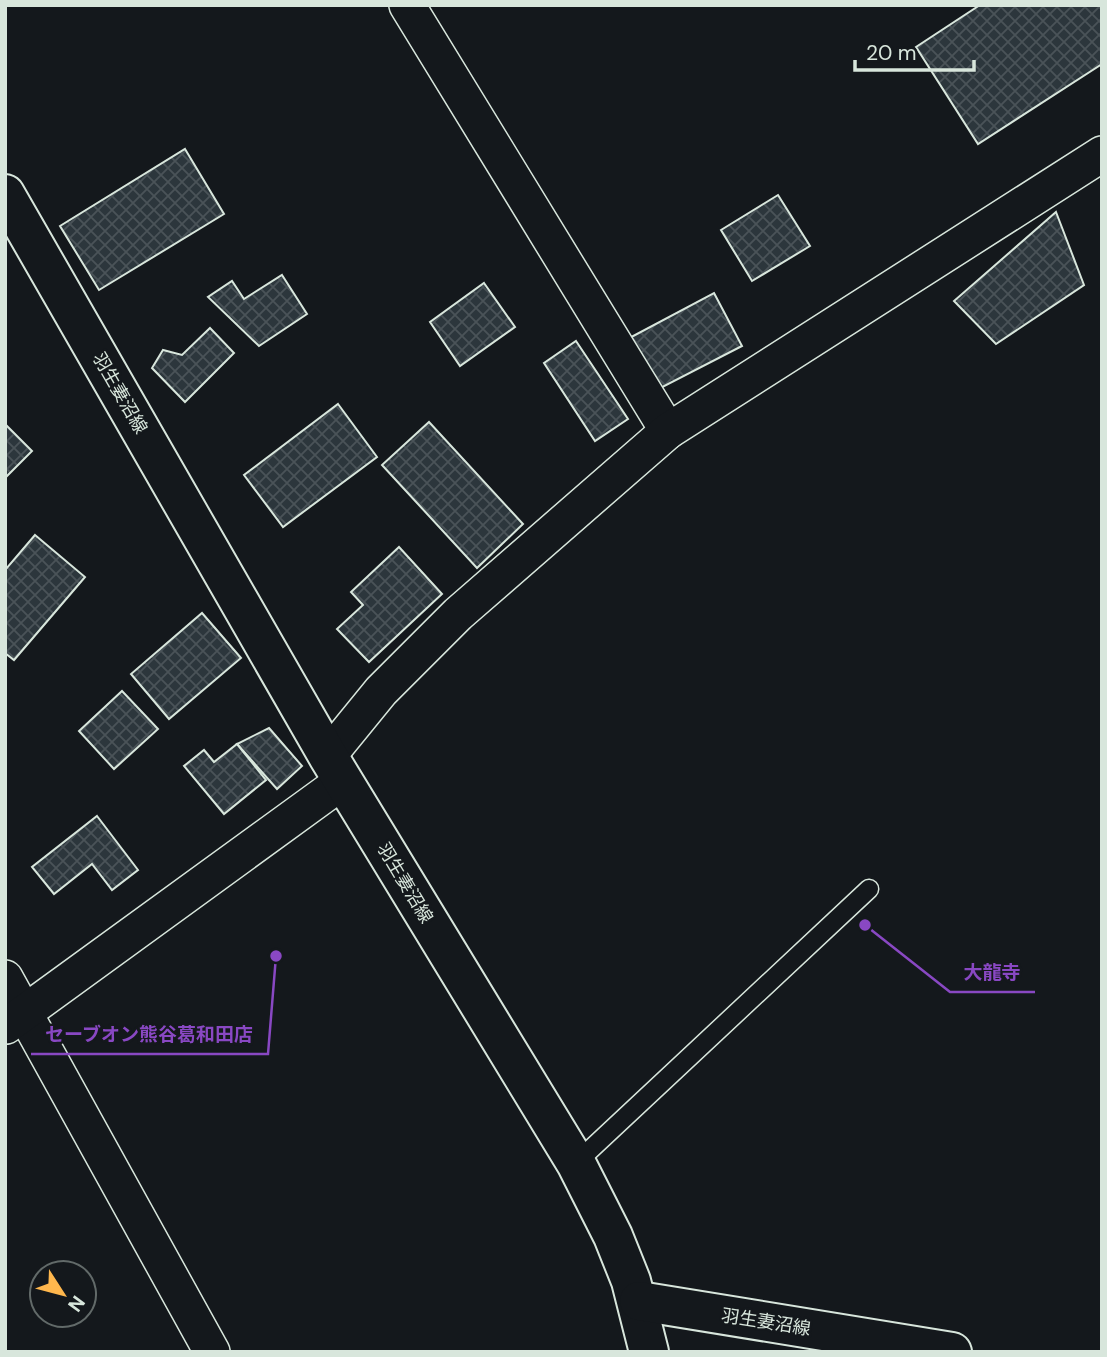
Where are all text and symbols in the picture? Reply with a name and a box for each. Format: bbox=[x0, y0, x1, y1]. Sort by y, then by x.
scale bar bbox=[855, 28, 974, 72]
text: 20 m bbox=[866, 39, 917, 67]
street label: 羽生妻沼線 bbox=[87, 348, 153, 438]
street label: 羽生妻沼線 bbox=[372, 838, 438, 928]
callout: 大龍寺 bbox=[950, 952, 1035, 992]
text: 大龍寺 bbox=[963, 960, 1021, 985]
callout: セーブオン熊谷葛和田店 bbox=[31, 1014, 268, 1054]
text: セーブオン熊谷葛和田店 bbox=[45, 1022, 253, 1047]
north arrow bbox=[28, 1259, 98, 1329]
text: N bbox=[62, 1291, 91, 1317]
street label: 羽生妻沼線 bbox=[720, 1303, 812, 1341]

